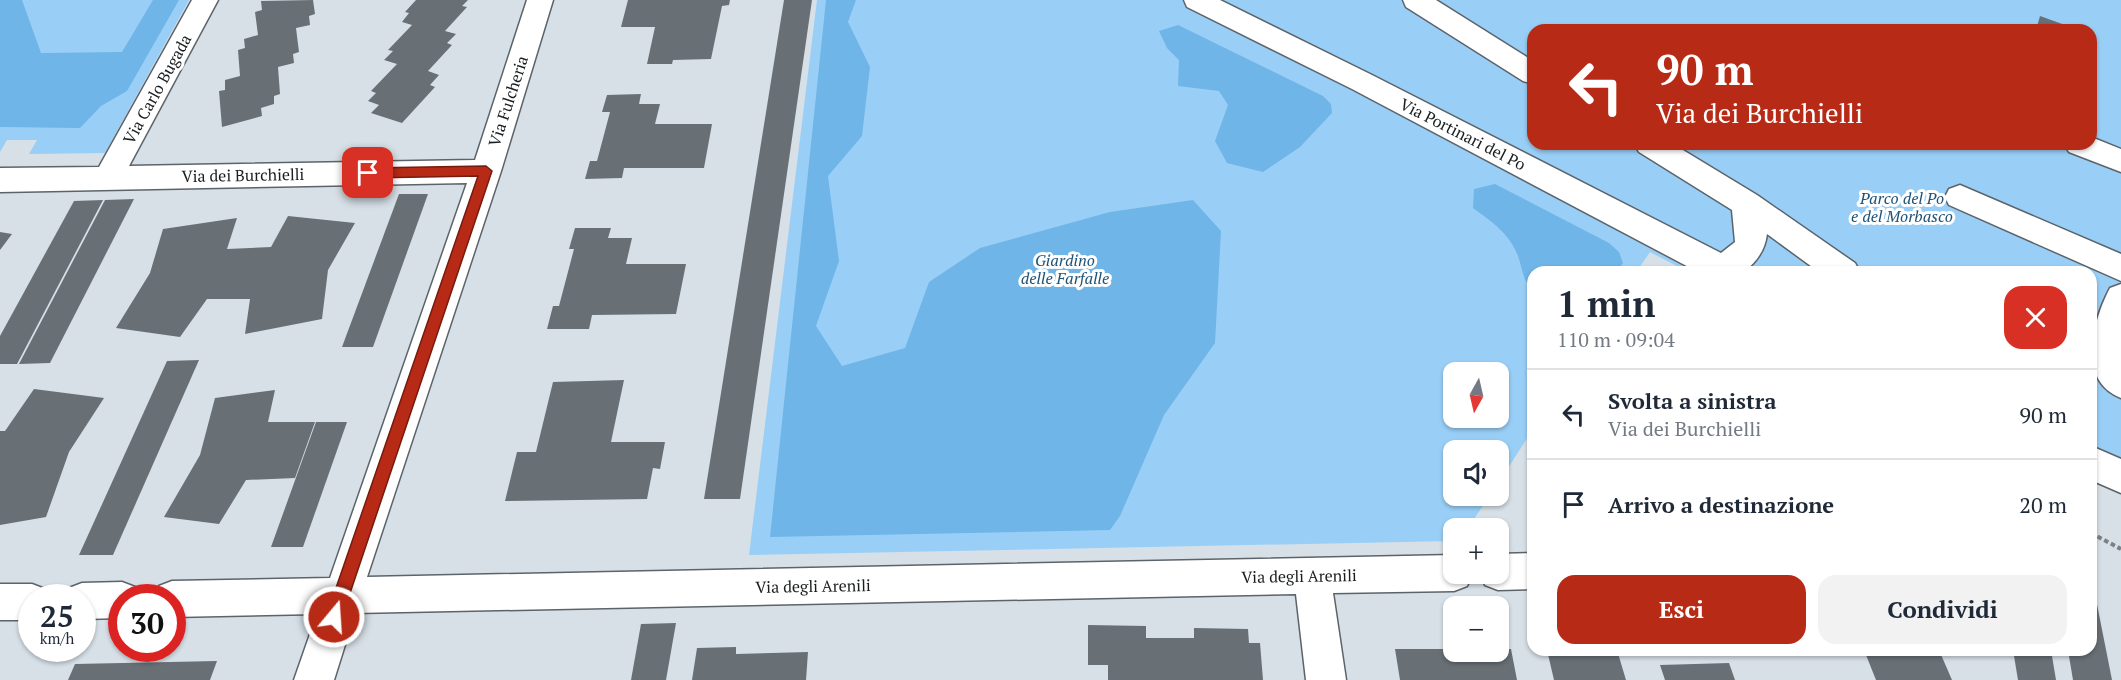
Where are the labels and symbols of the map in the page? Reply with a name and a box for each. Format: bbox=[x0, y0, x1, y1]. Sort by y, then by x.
street label: Via Carlo Bugada bbox=[118, 30, 196, 148]
street label: Via Fulcheria bbox=[483, 53, 533, 149]
street label: Via Portinari del Po bbox=[1396, 93, 1530, 175]
pin bbox=[342, 147, 393, 198]
street label: Via dei Burchielli bbox=[181, 163, 305, 187]
park label: Parco del Po e del Morbasco bbox=[1851, 187, 1953, 227]
park label: Giardino delle Farfalle bbox=[1021, 249, 1109, 289]
north arrow bbox=[1443, 362, 1509, 428]
street label: Via degli Arenili bbox=[1241, 564, 1357, 588]
street label: Via degli Arenili bbox=[755, 574, 871, 598]
speed limit sign: 30 bbox=[108, 584, 186, 662]
position arrow bbox=[302, 585, 366, 649]

